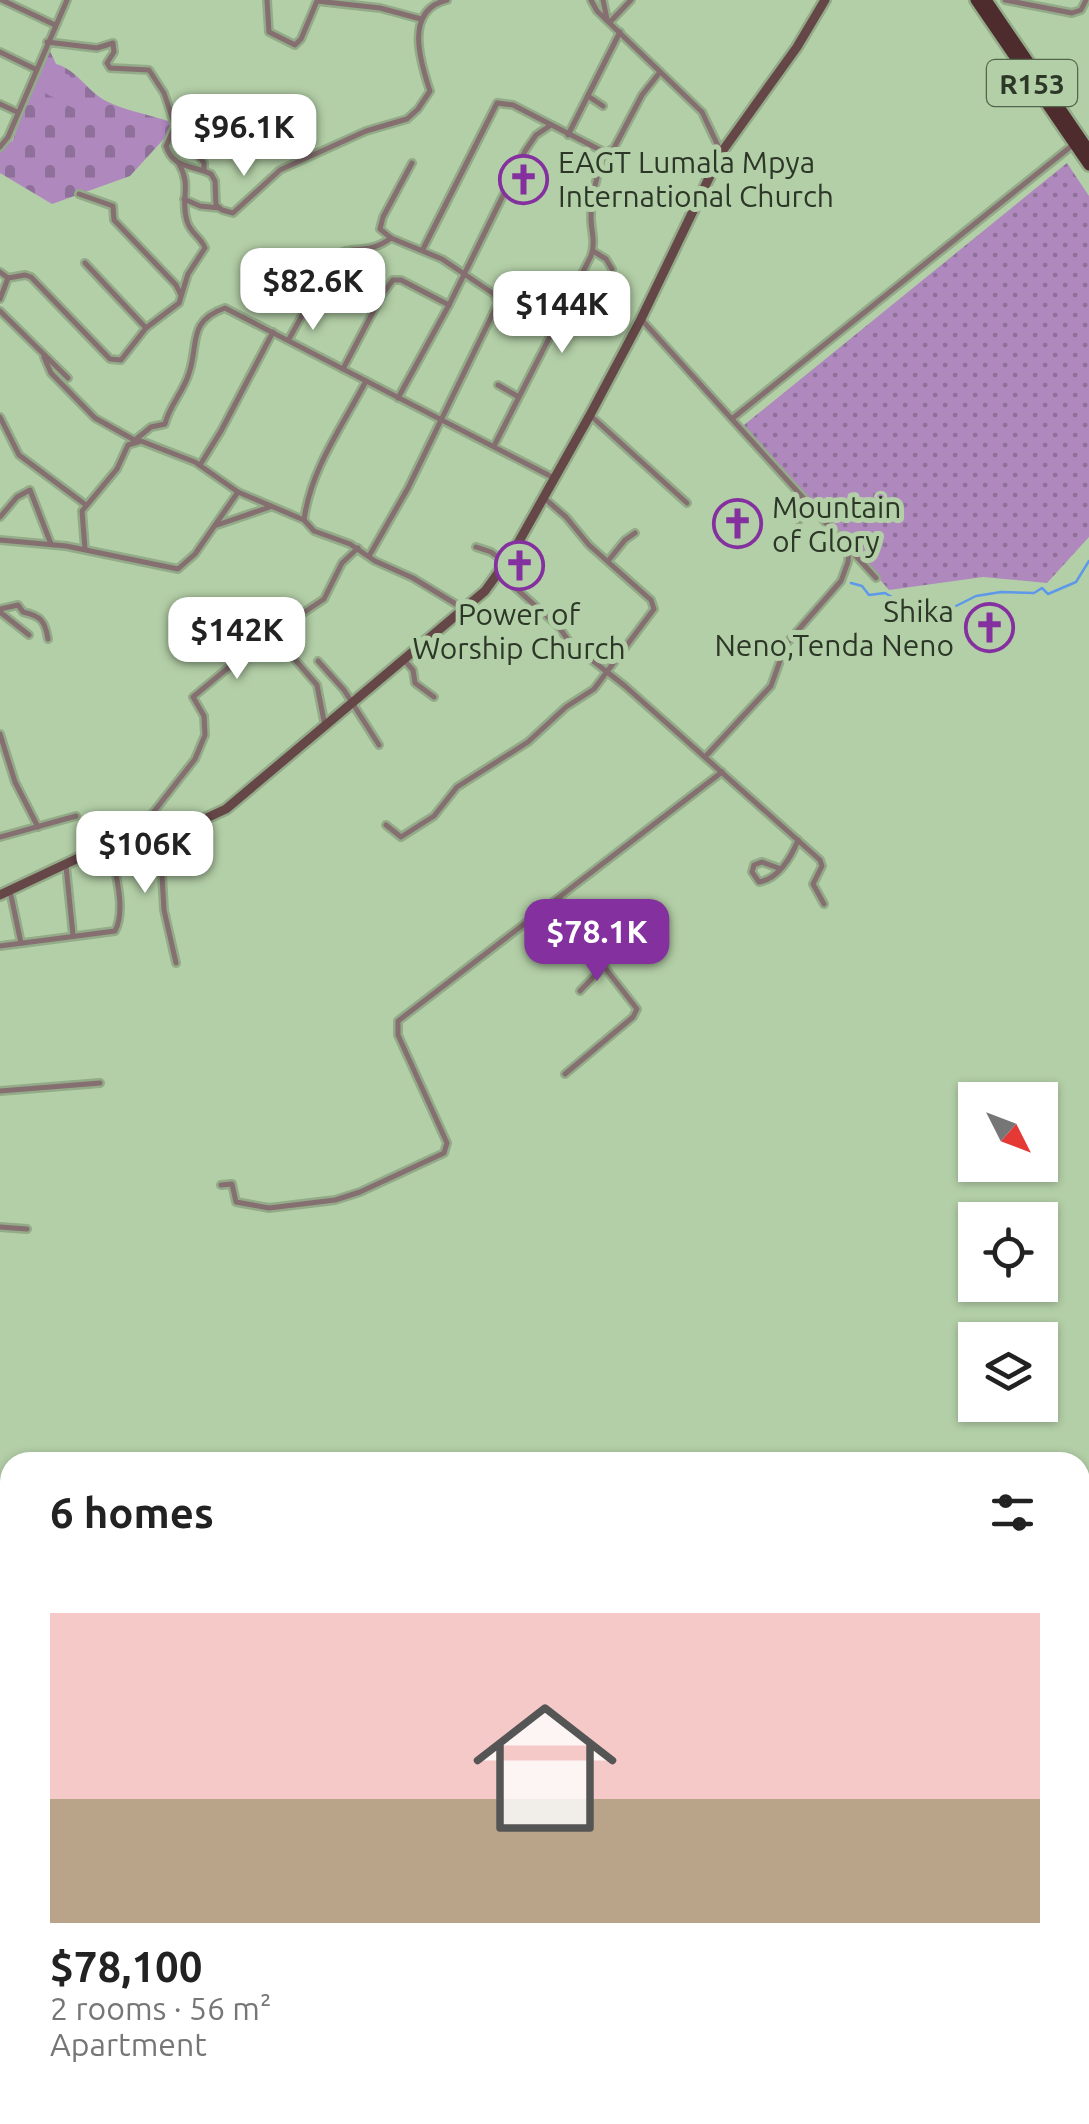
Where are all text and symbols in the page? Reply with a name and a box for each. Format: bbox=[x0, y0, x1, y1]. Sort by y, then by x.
road number: R153 bbox=[987, 60, 1077, 106]
pin: $96.1K bbox=[163, 94, 325, 179]
text: $96.1K bbox=[193, 108, 295, 144]
place label: EAGT Lumala Mpya International Church bbox=[558, 145, 834, 213]
church icon: EAGT Lumala Mpya International Church bbox=[497, 153, 549, 205]
pin: $82.6K bbox=[232, 248, 394, 333]
text: $82.6K bbox=[262, 262, 364, 298]
pin: $144K bbox=[492, 271, 632, 356]
text: $144K bbox=[515, 285, 609, 321]
place label: Mountain of Glory bbox=[772, 490, 901, 558]
church icon: Mountain of Glory bbox=[711, 498, 763, 550]
church icon: Power of Worship Church bbox=[493, 539, 545, 591]
place label: Shika Neno,Tenda Neno bbox=[714, 594, 954, 662]
pin: $142K bbox=[167, 597, 307, 682]
place label: Power of Worship Church bbox=[412, 597, 626, 665]
church icon: Shika Neno,Tenda Neno bbox=[963, 602, 1015, 654]
text: $142K bbox=[190, 611, 284, 647]
pin: $106K bbox=[75, 811, 215, 896]
text: $106K bbox=[98, 825, 192, 861]
pin: $78.1K bbox=[516, 899, 678, 984]
text: $78.1K bbox=[546, 913, 648, 949]
north arrow bbox=[958, 1082, 1058, 1182]
map controls bbox=[958, 1082, 1058, 1422]
button: locate bbox=[958, 1202, 1058, 1302]
button: layers bbox=[958, 1322, 1058, 1422]
icon: filters bbox=[985, 1485, 1040, 1540]
text: 6 homes bbox=[50, 1489, 214, 1536]
icon: home bbox=[455, 1678, 635, 1858]
text: $78,100 bbox=[50, 1943, 202, 1990]
text: 2 rooms · 56 m² bbox=[50, 1990, 271, 2026]
text: Apartment bbox=[50, 2026, 207, 2062]

